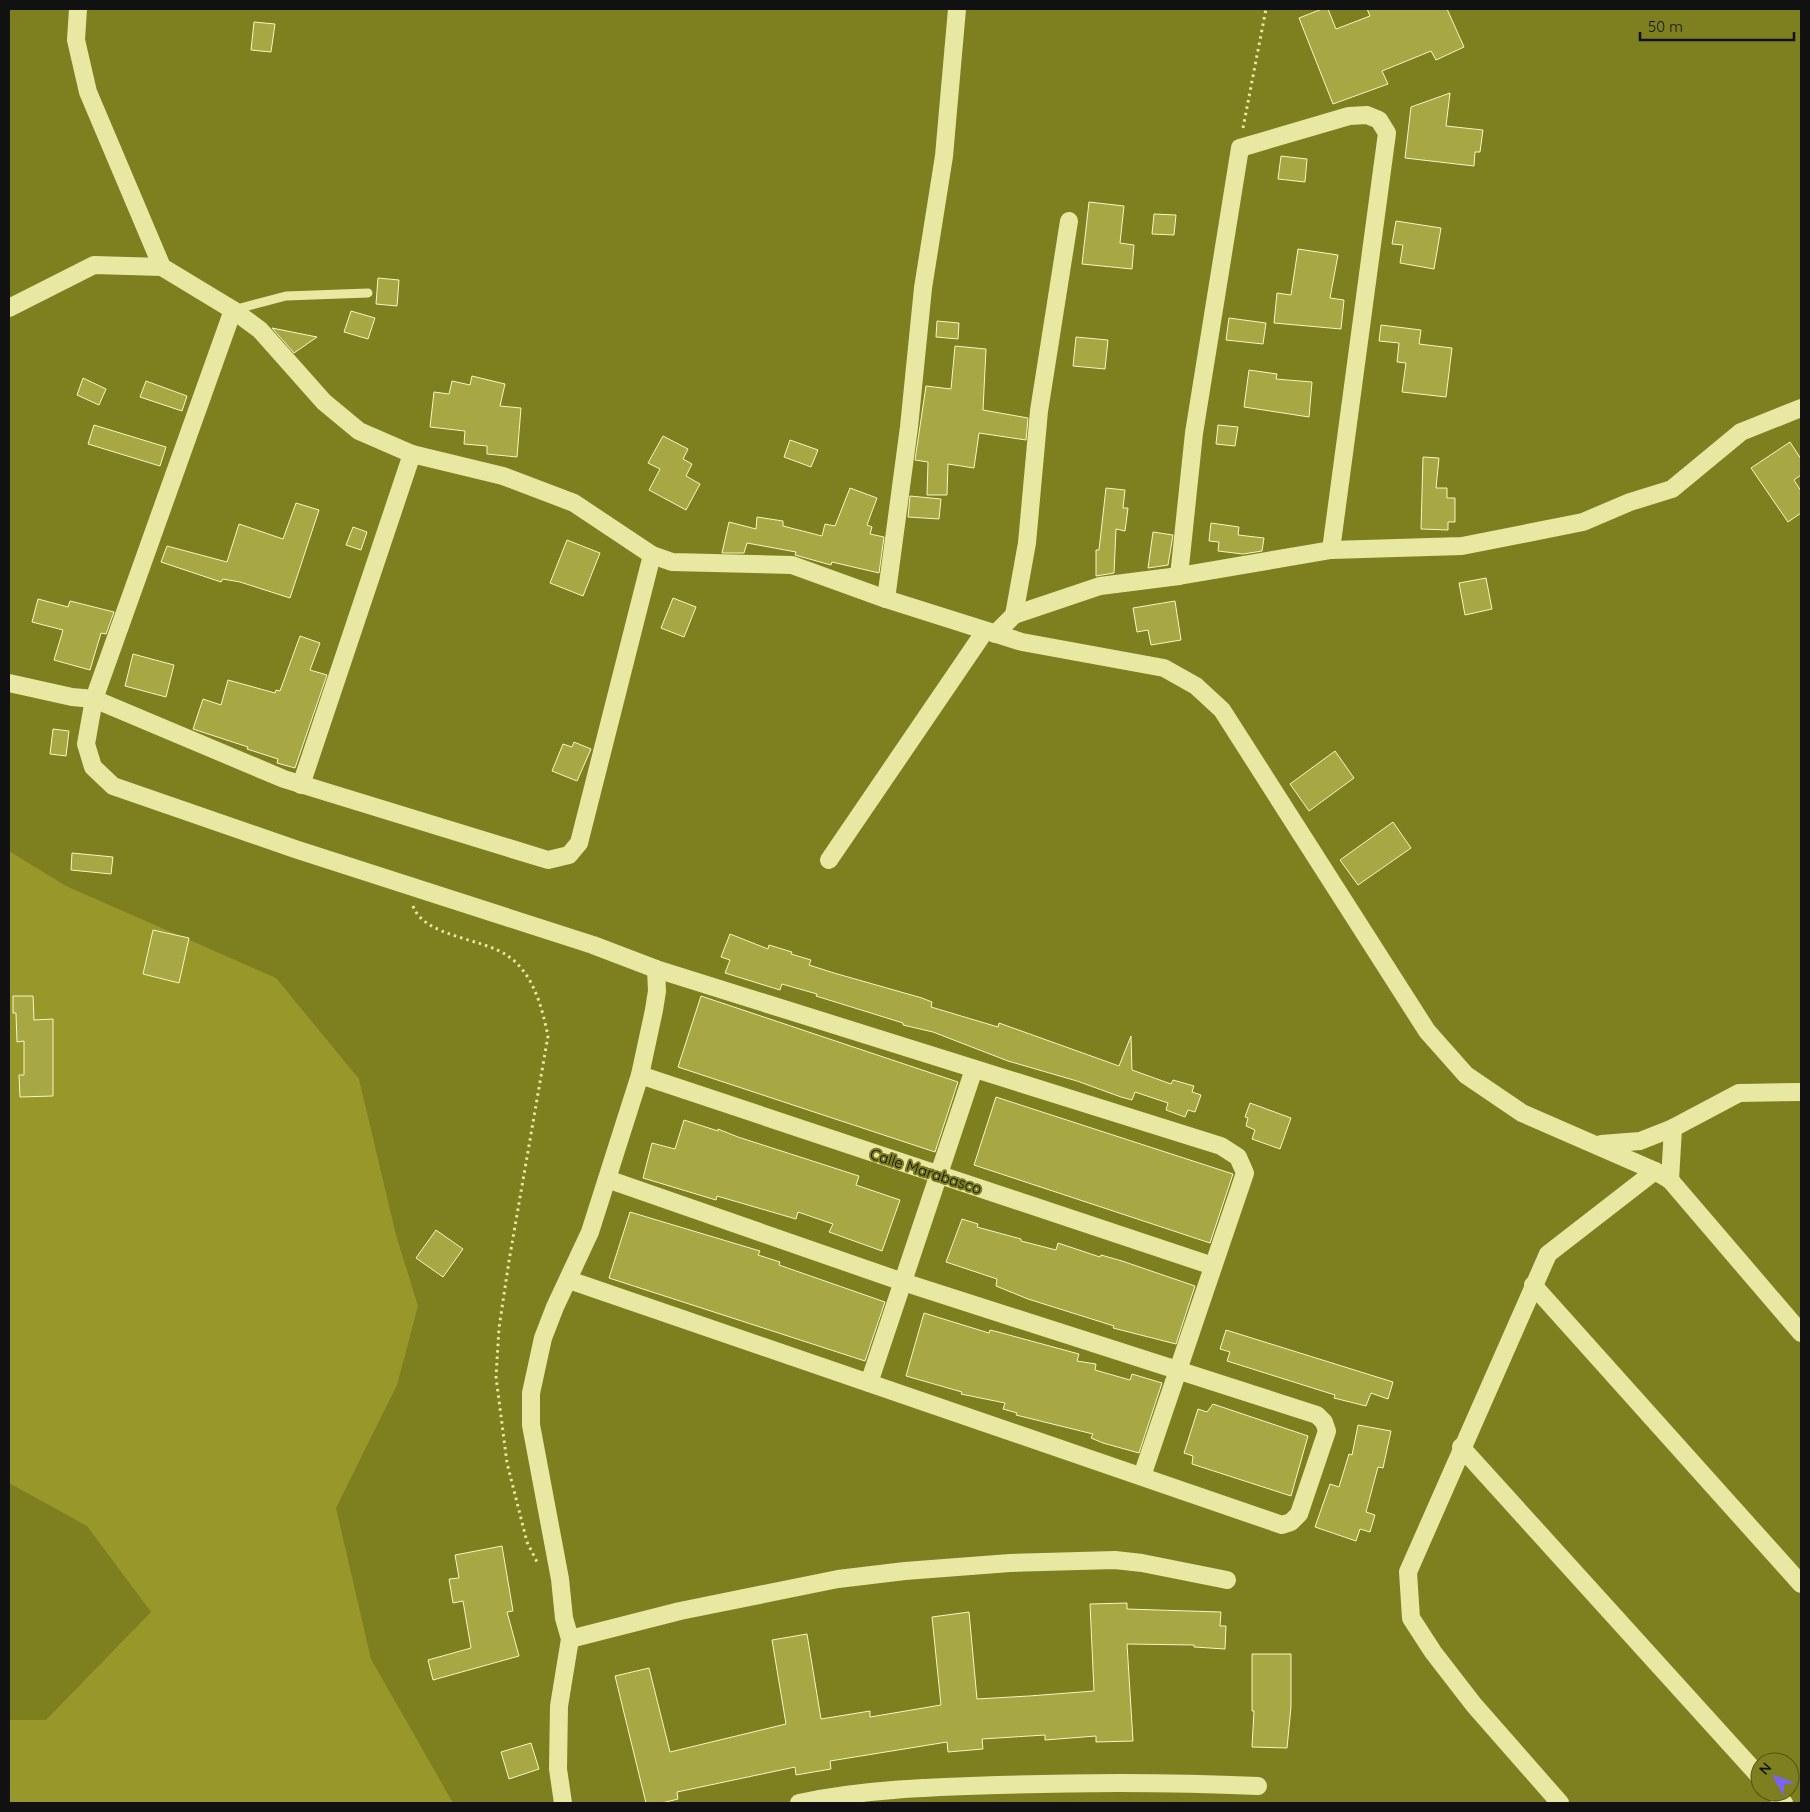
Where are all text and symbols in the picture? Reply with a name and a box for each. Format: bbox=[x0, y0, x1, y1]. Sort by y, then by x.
scale bar bbox=[1640, 10, 1794, 42]
text: 50 m bbox=[1648, 17, 1683, 36]
street label: Calle Marabasco bbox=[868, 1144, 984, 1198]
north arrow bbox=[1750, 1752, 1800, 1802]
text: N bbox=[1755, 1759, 1775, 1778]

